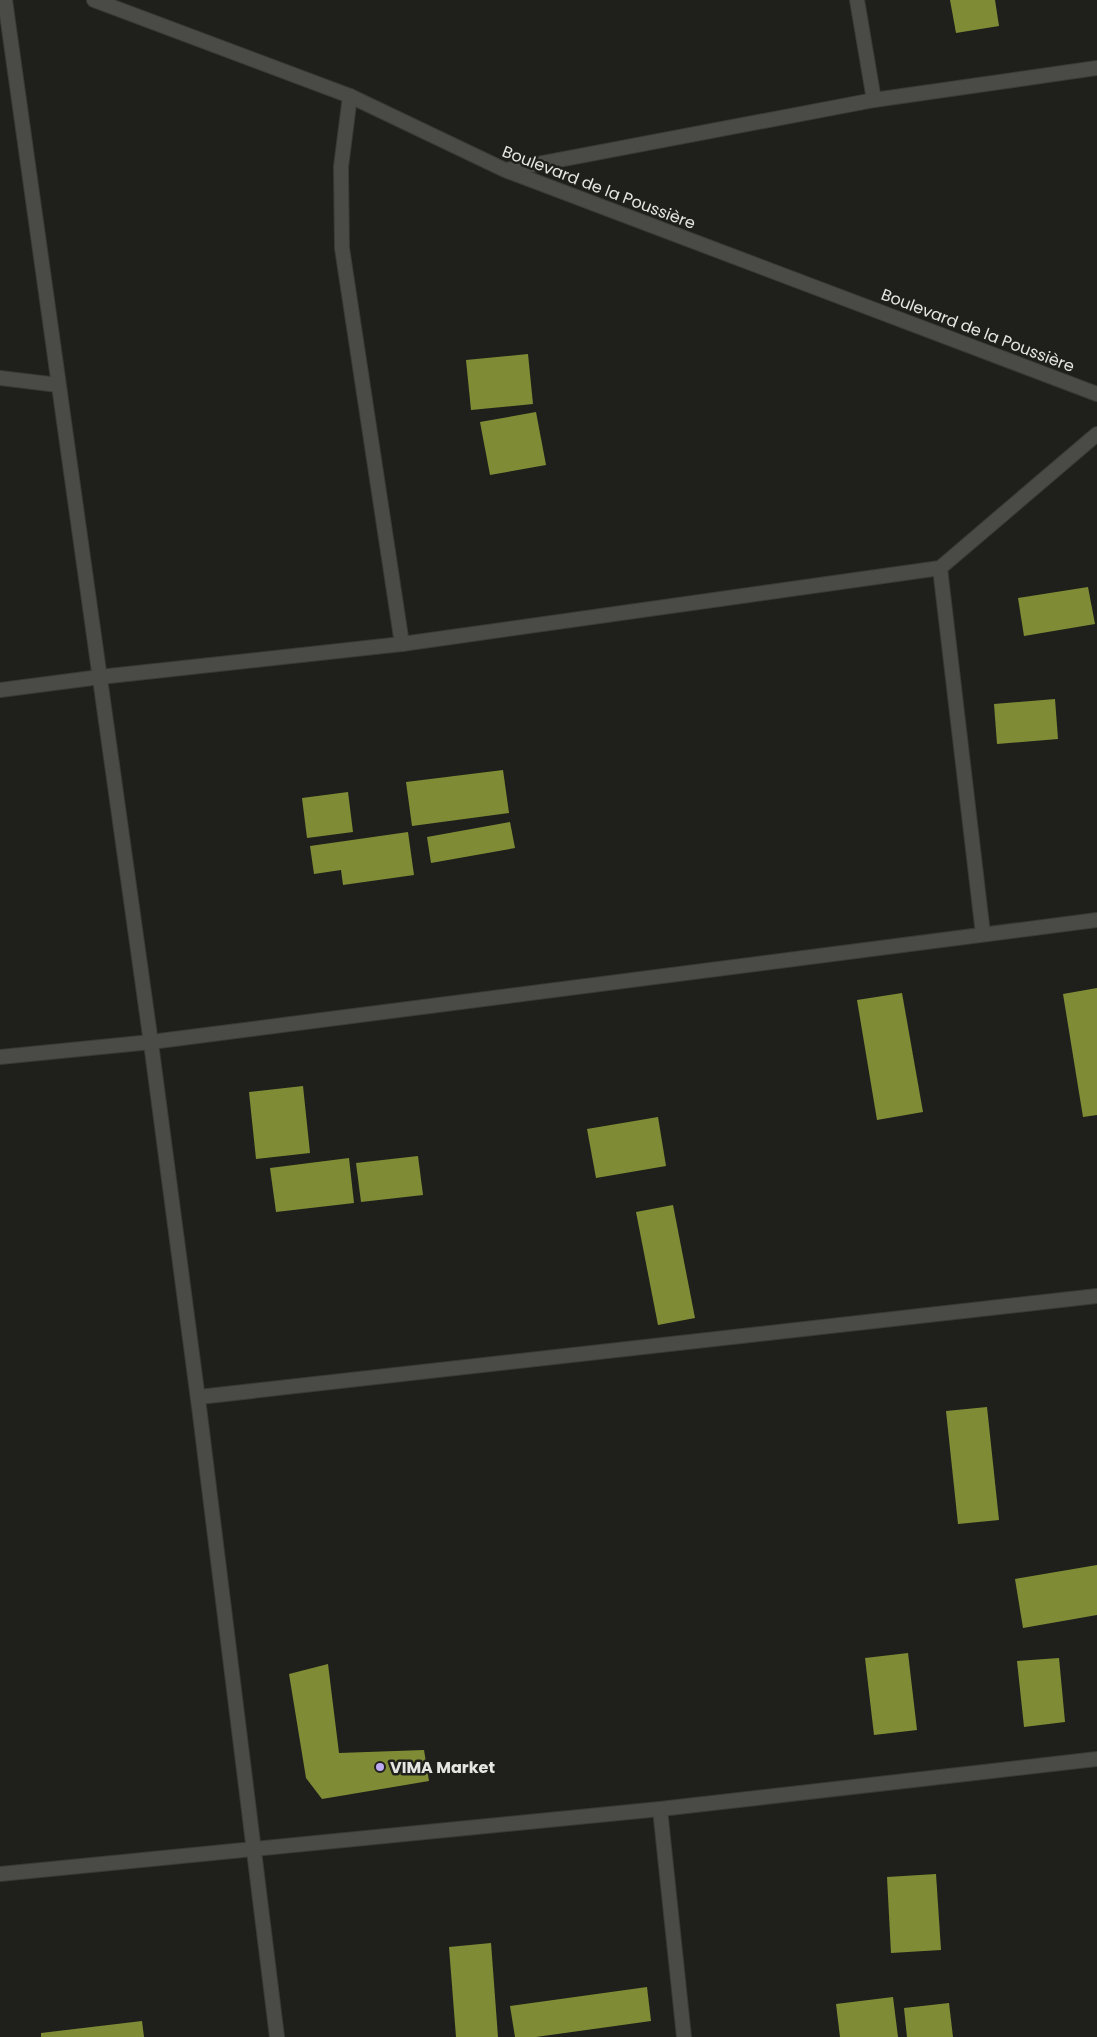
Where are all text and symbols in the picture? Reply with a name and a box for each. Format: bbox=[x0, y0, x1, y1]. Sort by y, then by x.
street label: Boulevard de la Poussière bbox=[499, 140, 699, 235]
street label: Boulevard de la Poussière bbox=[878, 283, 1078, 378]
place label: VIMA Market bbox=[390, 1756, 495, 1779]
marker: VIMA Market bbox=[374, 1761, 386, 1773]

